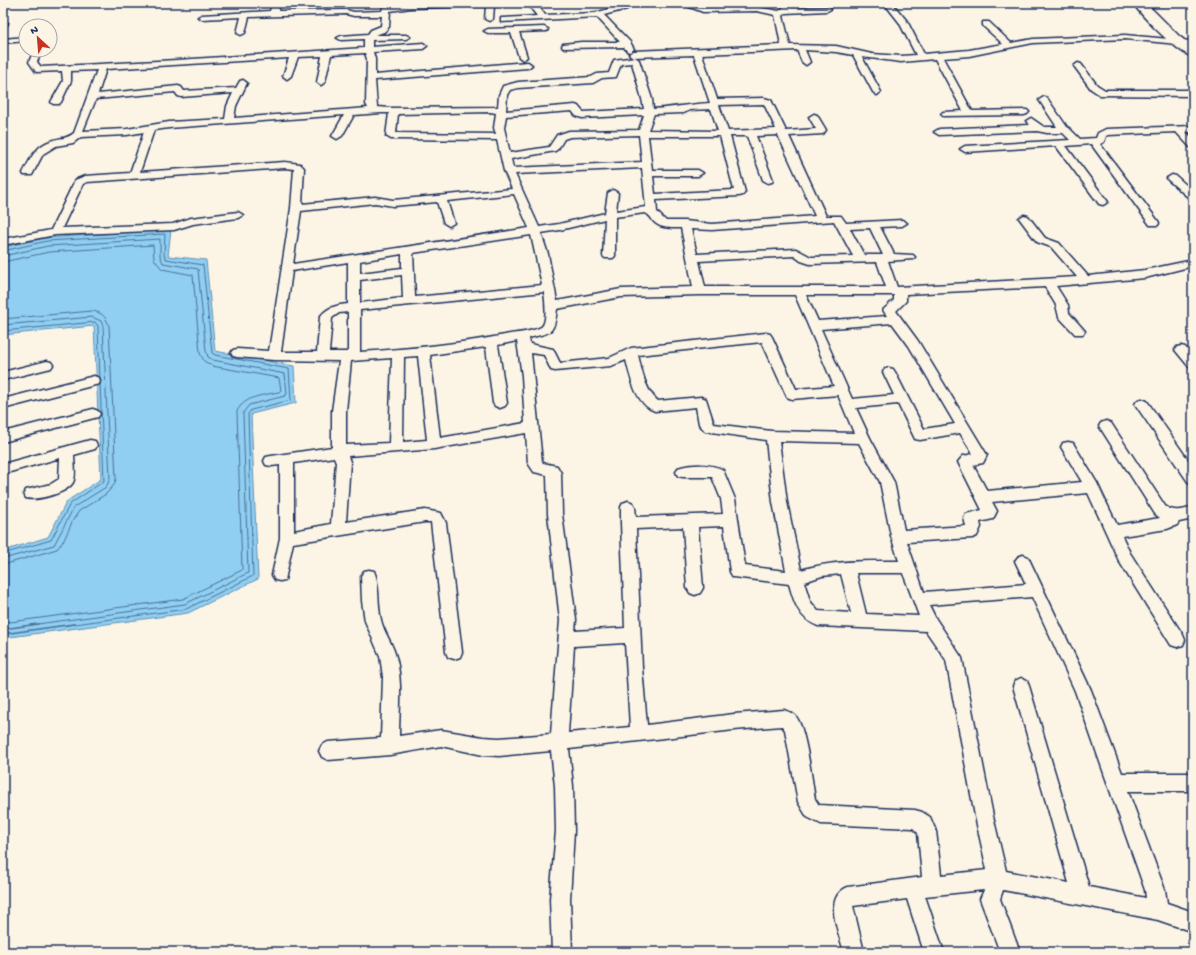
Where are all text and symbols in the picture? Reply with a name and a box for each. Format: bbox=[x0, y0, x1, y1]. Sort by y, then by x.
north arrow bbox=[18, 18, 58, 58]
text: N bbox=[29, 24, 40, 38]

